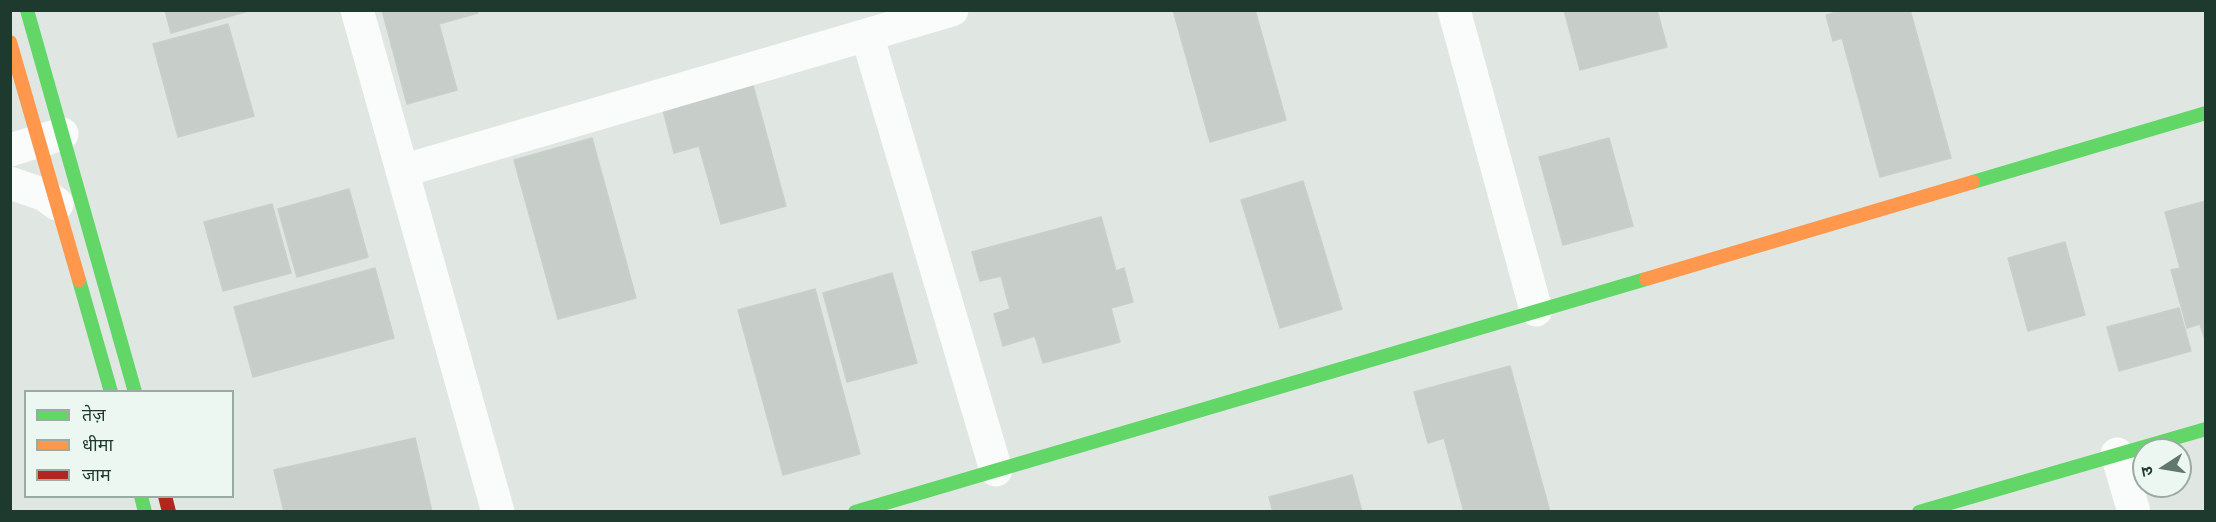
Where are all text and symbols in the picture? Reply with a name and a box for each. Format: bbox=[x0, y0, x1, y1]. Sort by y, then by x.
legend bbox=[24, 390, 234, 498]
text: तेज़ bbox=[82, 403, 106, 425]
text: धीमा bbox=[82, 433, 113, 455]
north arrow bbox=[2132, 438, 2192, 498]
text: जाम bbox=[82, 463, 111, 485]
text: उ bbox=[2136, 465, 2156, 478]

